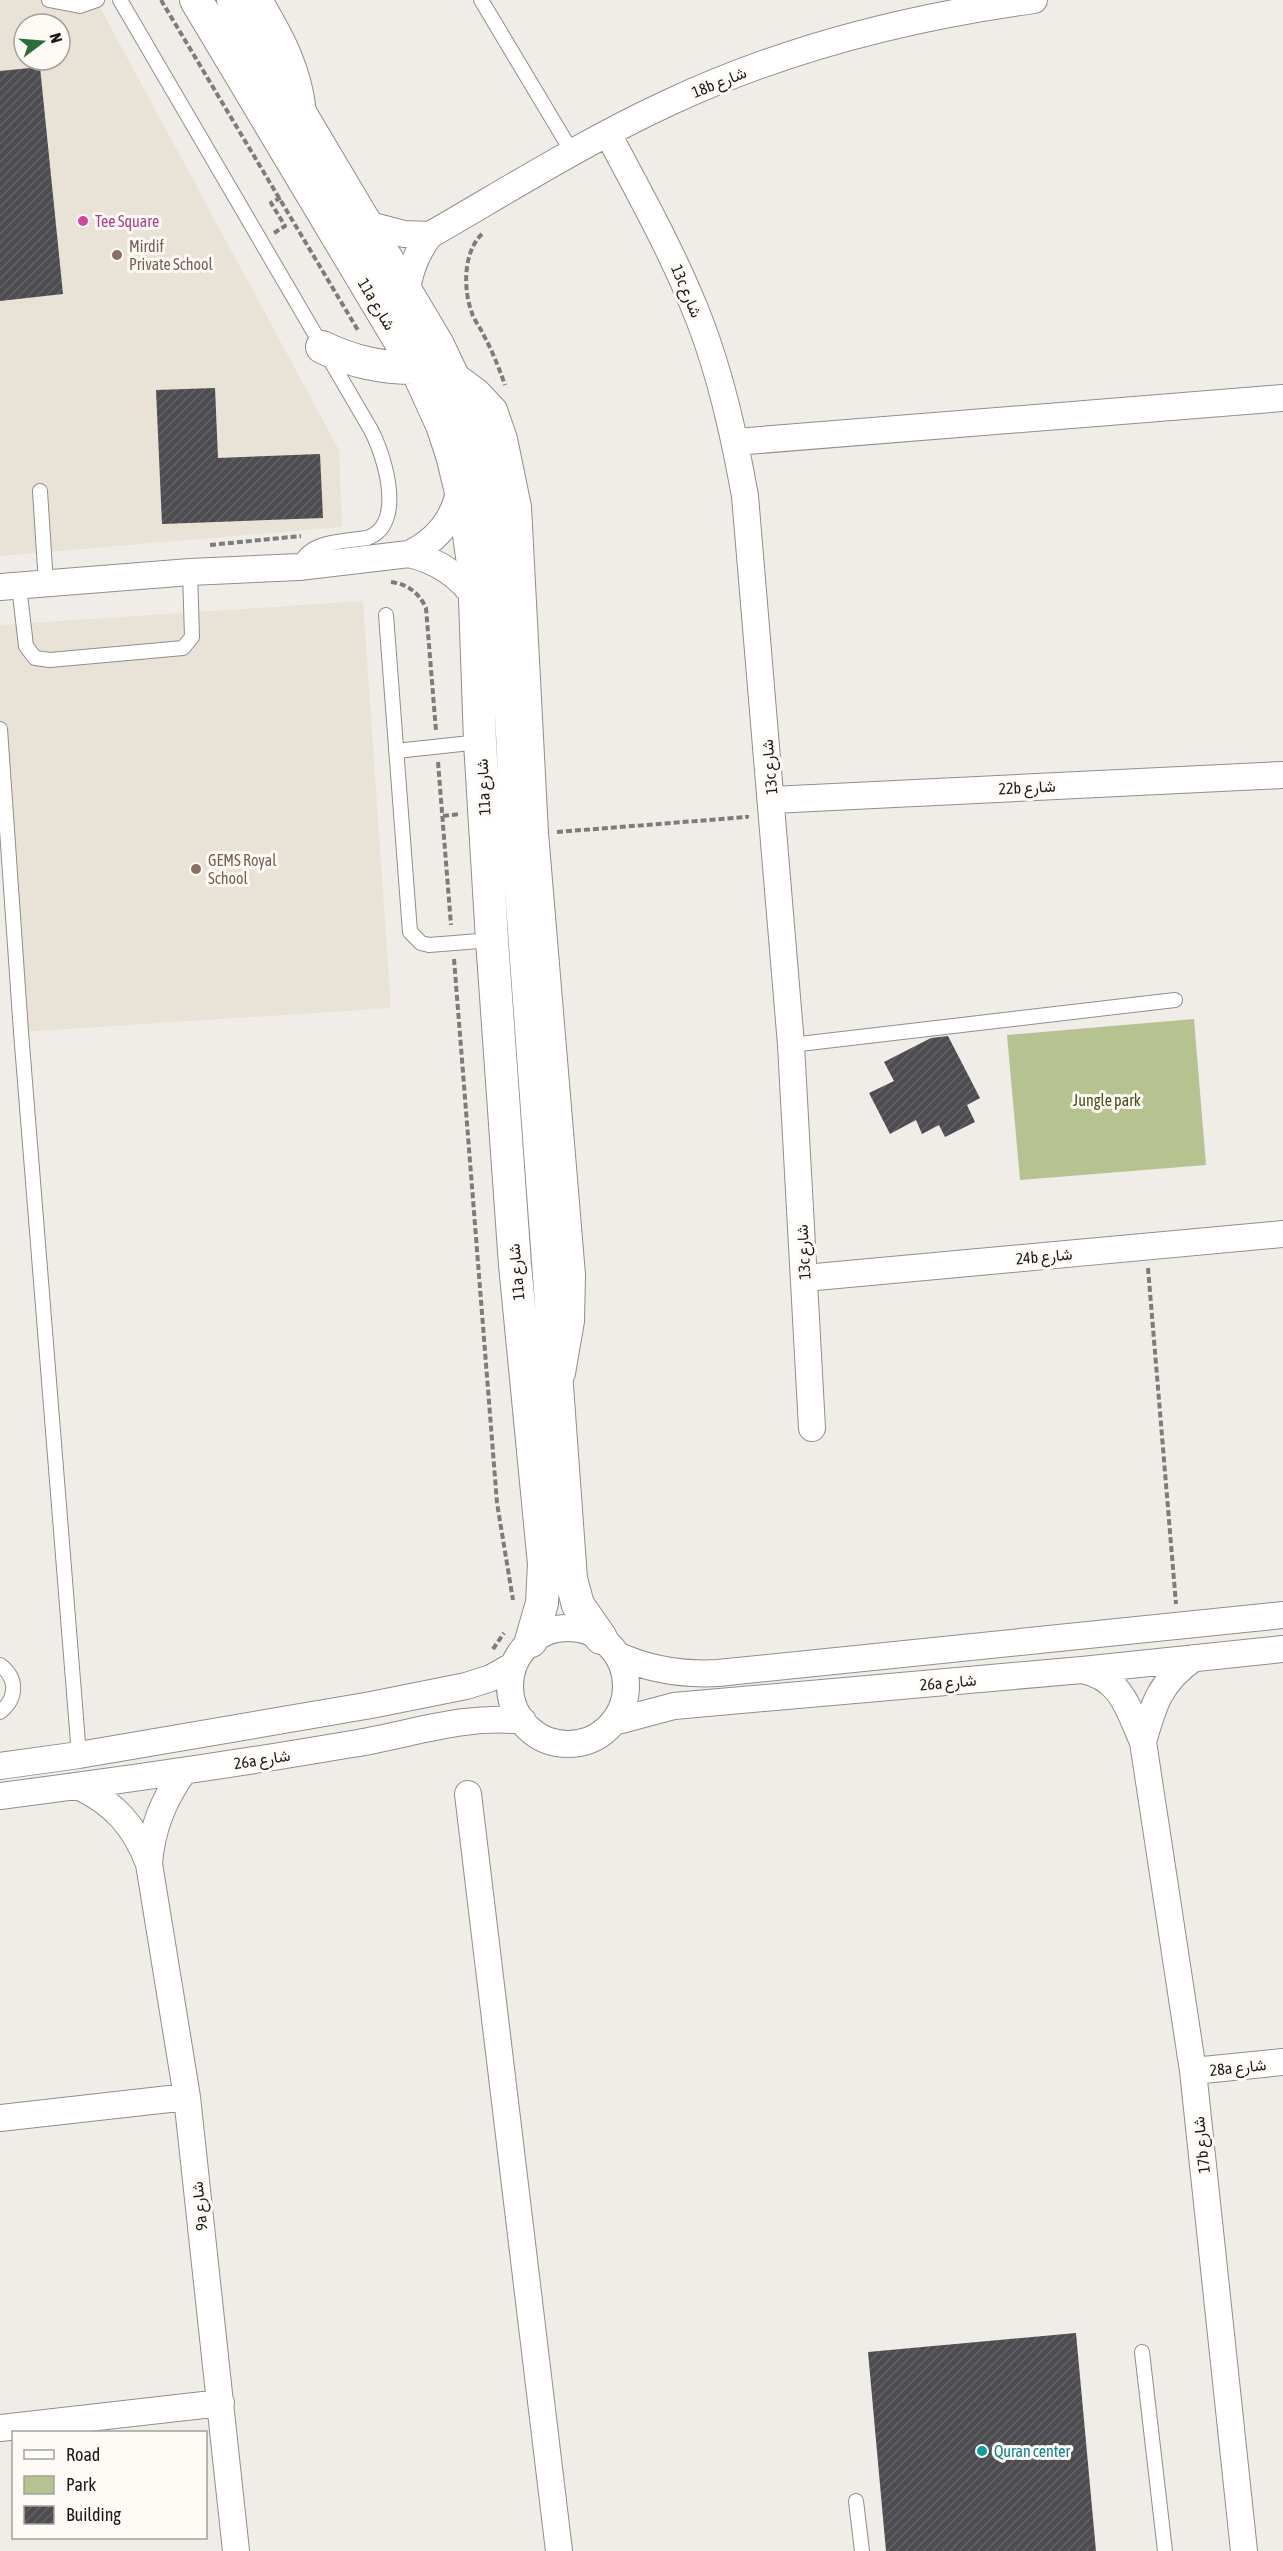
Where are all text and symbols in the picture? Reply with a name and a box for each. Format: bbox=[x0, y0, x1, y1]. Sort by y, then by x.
north arrow bbox=[12, 12, 72, 72]
text: N bbox=[46, 31, 66, 45]
street label: 18b شارع bbox=[689, 63, 750, 104]
place label: Tee Square bbox=[95, 212, 159, 231]
marker: Tee Square bbox=[76, 214, 90, 228]
place label: Mirdif Private School bbox=[129, 237, 213, 273]
marker: Mirdif Private School bbox=[110, 248, 124, 262]
street label: 13c شارع bbox=[665, 262, 706, 321]
street label: 11a شارع bbox=[352, 275, 399, 335]
street label: 13c شارع bbox=[758, 738, 783, 795]
street label: 11a شارع bbox=[473, 758, 496, 816]
street label: 22b شارع bbox=[998, 777, 1056, 800]
place label: GEMS Royal School bbox=[208, 851, 277, 887]
marker: GEMS Royal School bbox=[189, 862, 203, 876]
park label: Jungle park bbox=[1073, 1091, 1141, 1110]
street label: 13c شارع bbox=[793, 1224, 816, 1280]
street label: 11a شارع bbox=[505, 1243, 530, 1301]
street label: 24b شارع bbox=[1015, 1245, 1073, 1270]
street label: 26a شارع bbox=[919, 1671, 977, 1696]
street label: 26a شارع bbox=[233, 1746, 292, 1775]
street label: 28a شارع bbox=[1209, 2055, 1268, 2082]
street label: 17b شارع bbox=[1189, 2115, 1216, 2174]
street label: 9a شارع bbox=[187, 2180, 214, 2231]
legend bbox=[12, 2431, 207, 2539]
place label: Quran center bbox=[994, 2442, 1071, 2460]
text: Road bbox=[66, 2444, 100, 2465]
marker: Quran center bbox=[975, 2444, 989, 2458]
text: Park bbox=[66, 2474, 96, 2495]
text: Building bbox=[66, 2504, 121, 2525]

